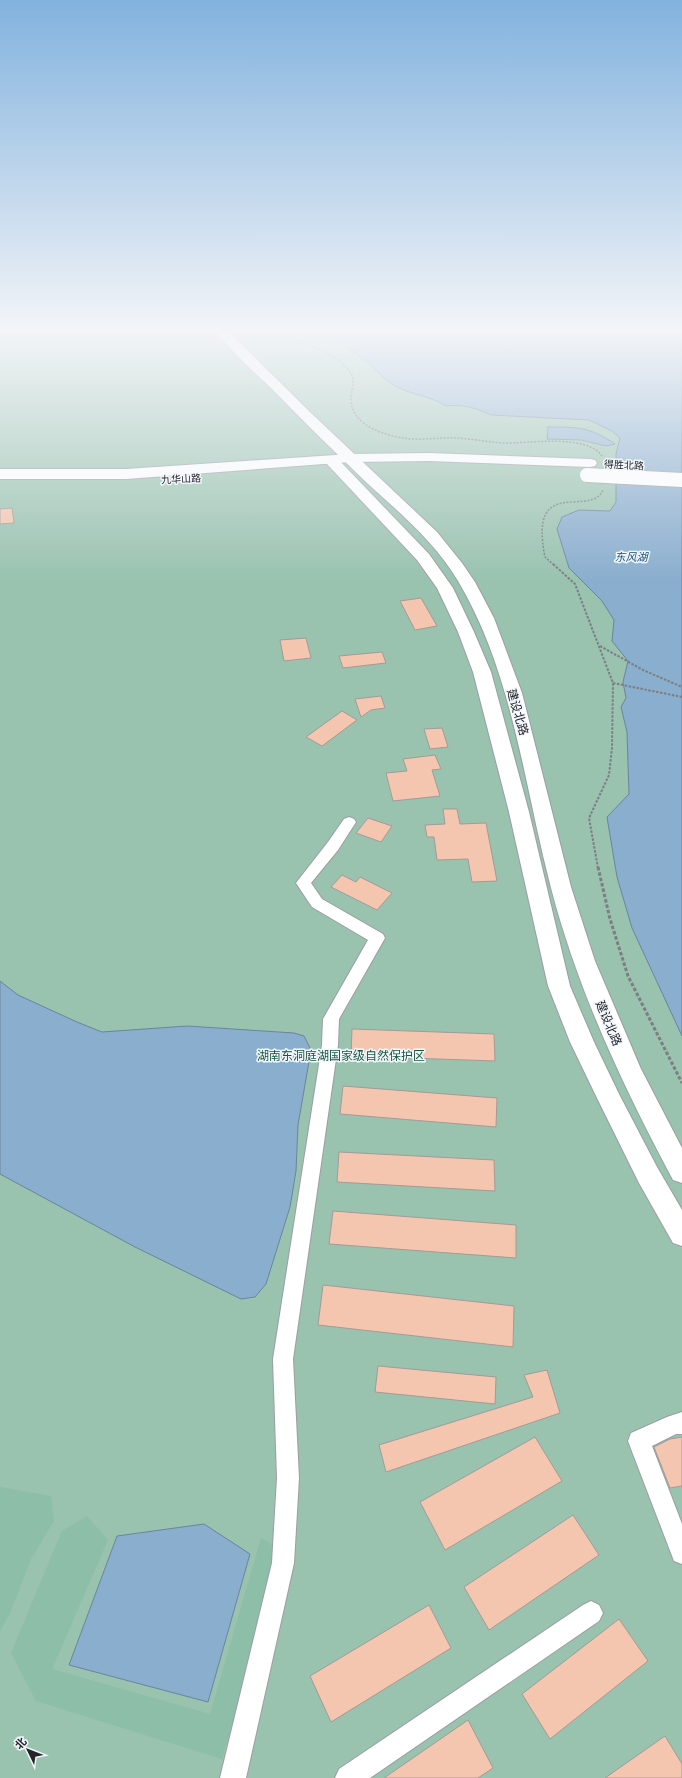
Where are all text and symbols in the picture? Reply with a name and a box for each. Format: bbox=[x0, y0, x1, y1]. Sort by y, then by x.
street label: 得胜北路 bbox=[604, 457, 644, 473]
street label: 九华山路 bbox=[161, 471, 201, 487]
water label: 东风湖 bbox=[615, 550, 649, 564]
street label: 建设北路 bbox=[504, 687, 532, 737]
street label: 建设北路 bbox=[593, 998, 625, 1048]
park label: 湖南东洞庭湖国家级自然保护区 bbox=[257, 1048, 425, 1063]
north arrow bbox=[8, 1730, 48, 1770]
text: 北 bbox=[12, 1734, 30, 1752]

